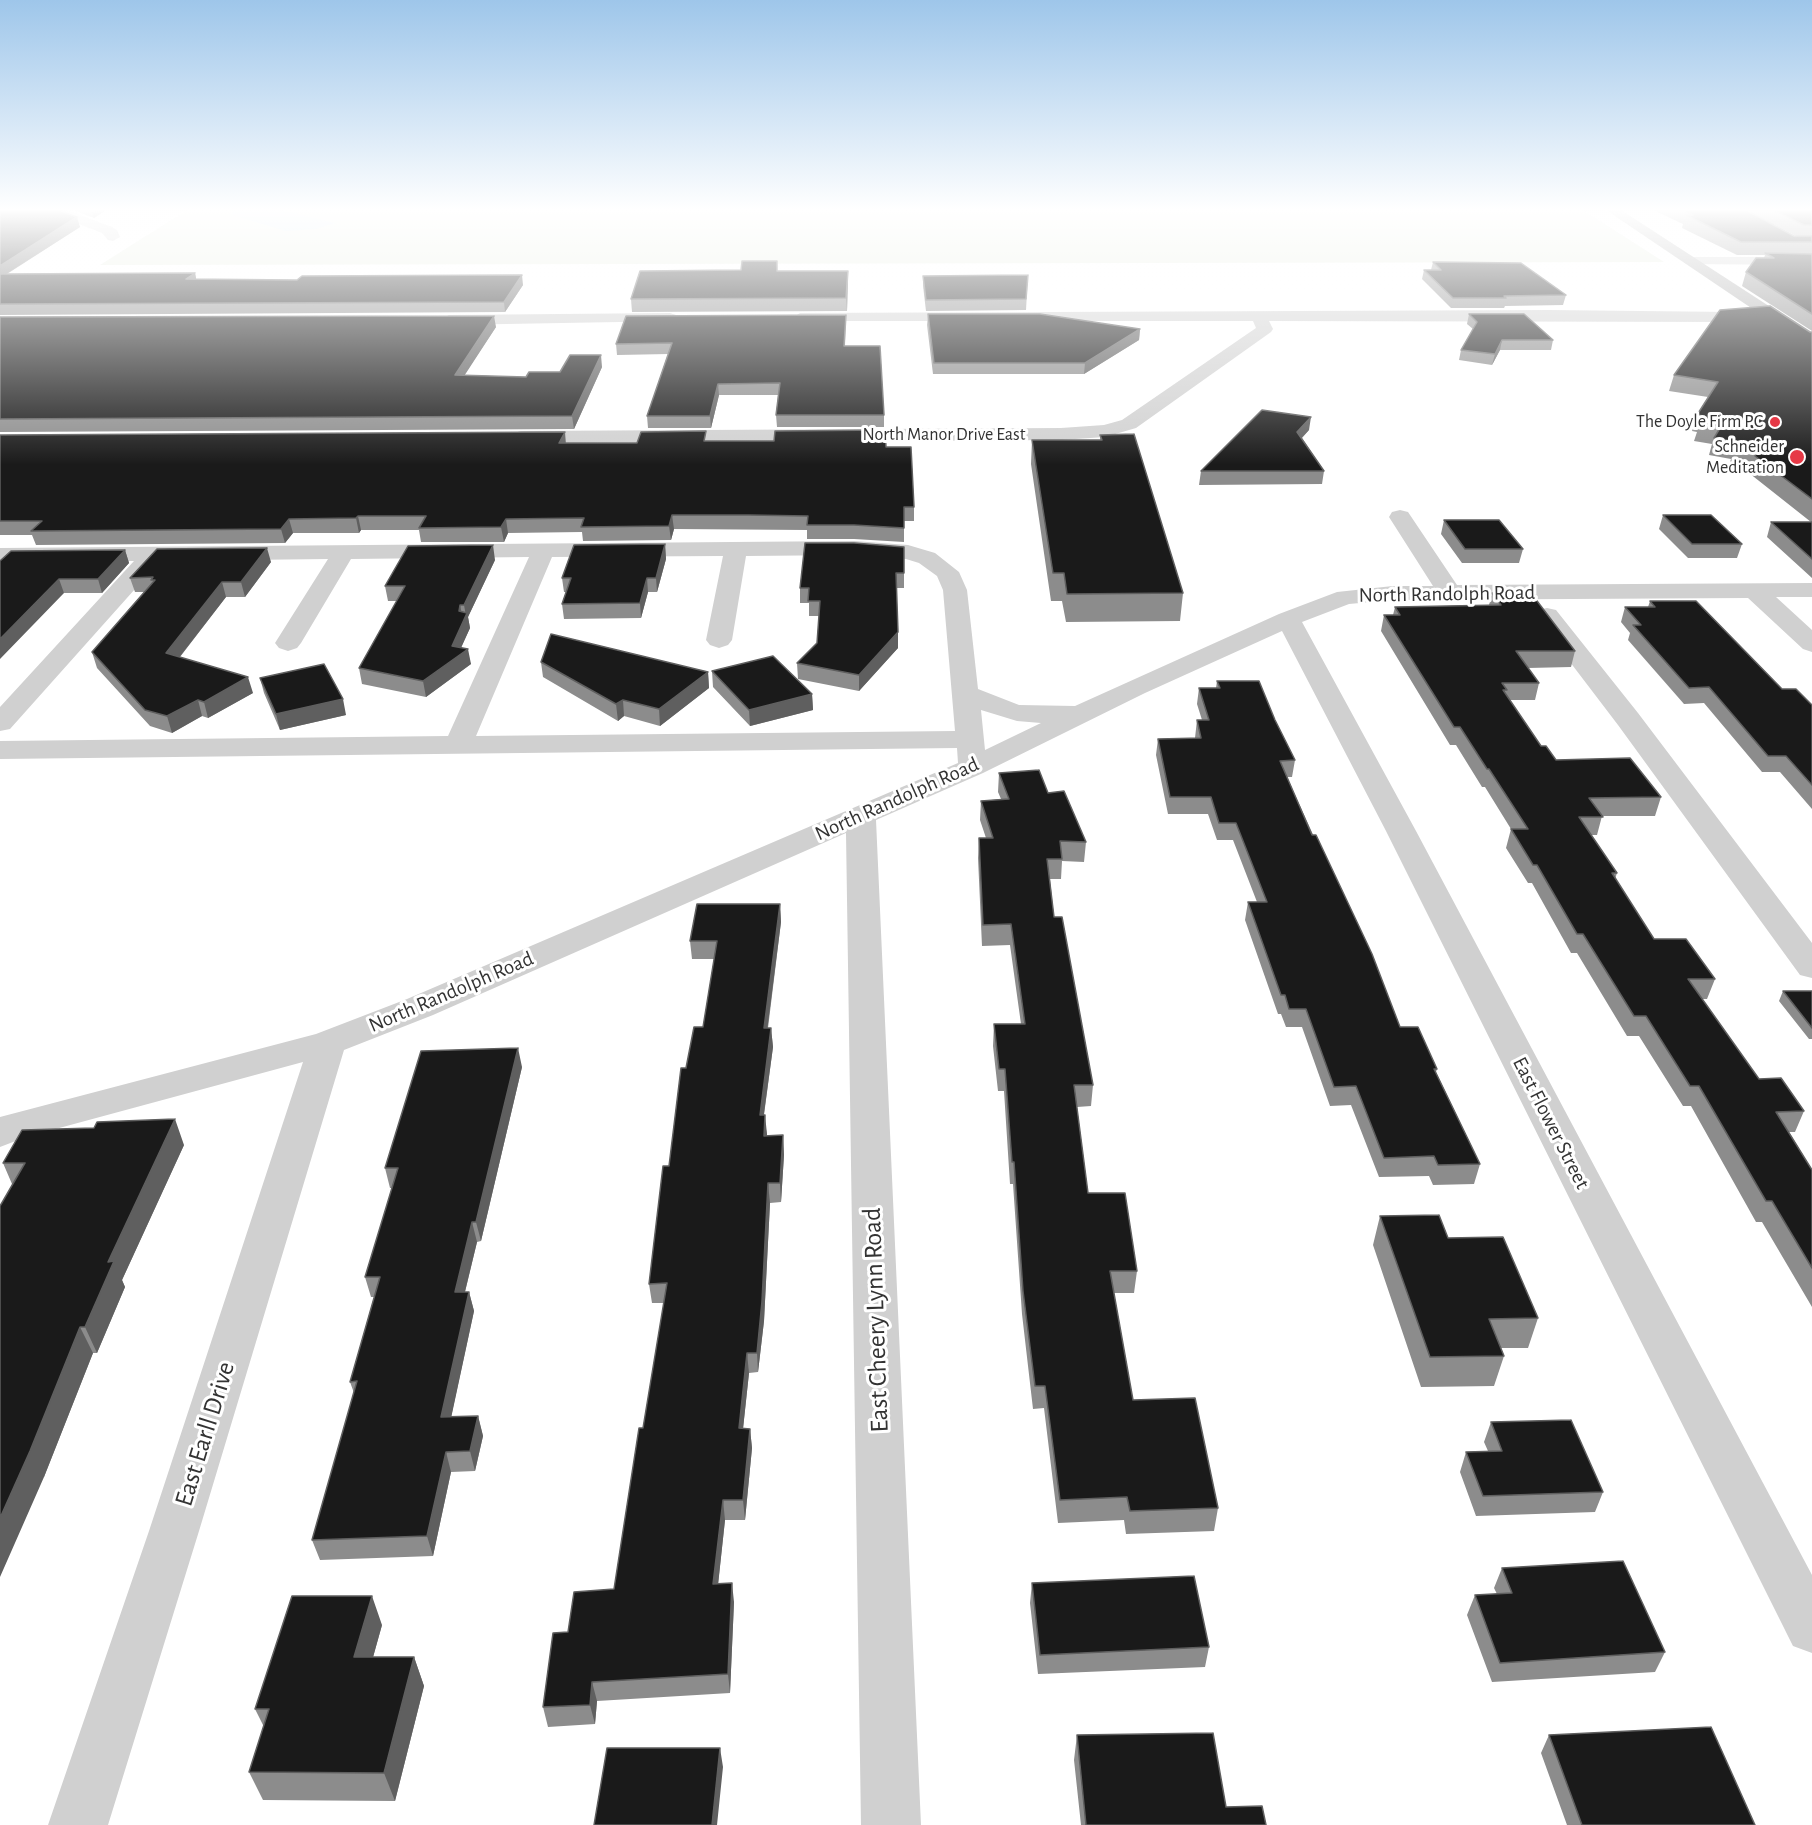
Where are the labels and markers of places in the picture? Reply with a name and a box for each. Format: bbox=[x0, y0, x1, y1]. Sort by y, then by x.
place label: The Doyle Firm P.C bbox=[1636, 411, 1763, 433]
marker: The Doyle Firm P.C bbox=[1768, 415, 1782, 429]
place label: Schneider Meditation bbox=[1706, 436, 1784, 478]
marker: Schneider Meditation bbox=[1788, 448, 1806, 466]

